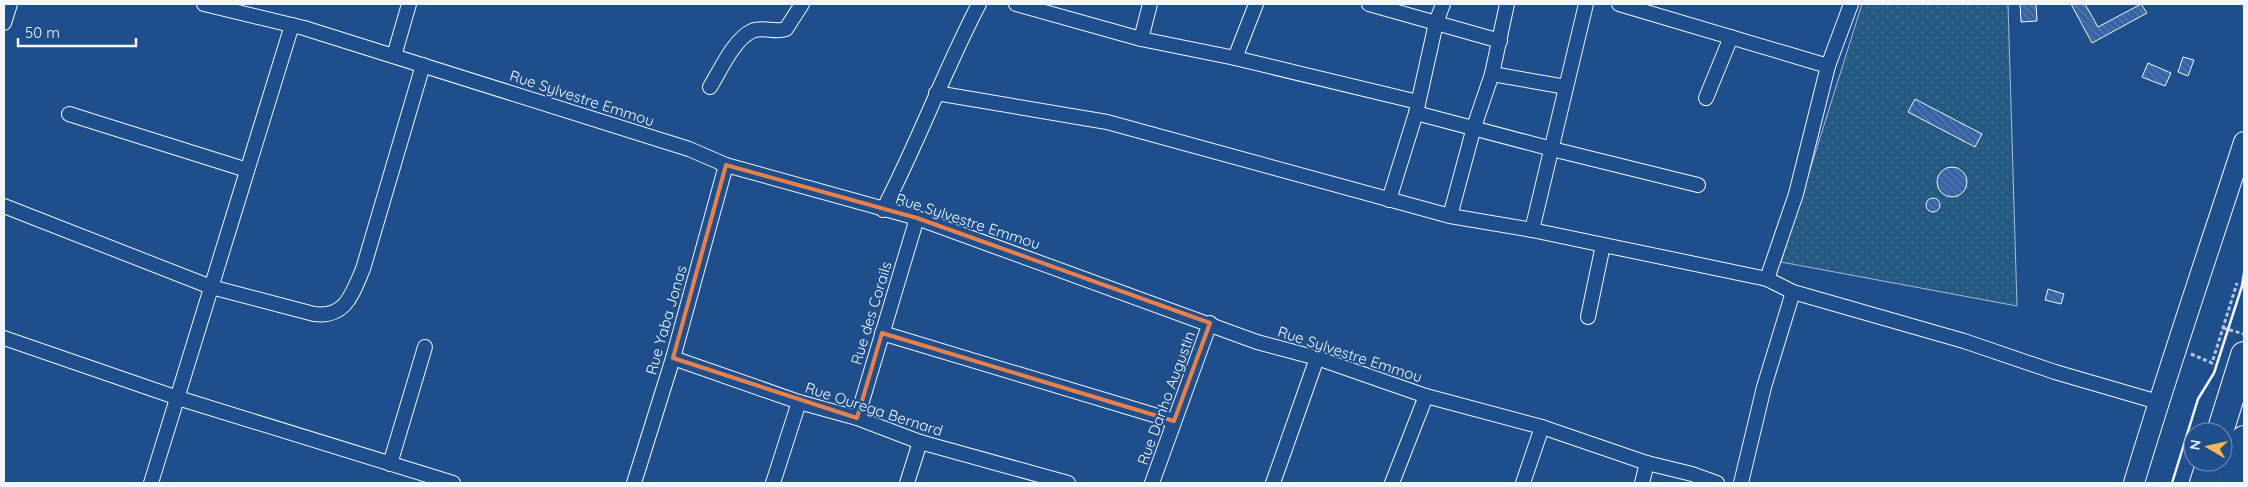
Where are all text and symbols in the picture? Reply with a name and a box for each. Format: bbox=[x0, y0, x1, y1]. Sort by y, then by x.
scale bar bbox=[18, 15, 135, 47]
text: 50 m bbox=[25, 23, 60, 42]
street label: Rue Sylvestre Emmou bbox=[507, 66, 657, 130]
street label: Rue Sylvestre Emmou bbox=[893, 189, 1043, 253]
street label: Rue des Corails bbox=[846, 259, 896, 367]
street label: Rue Yaba Jonas bbox=[641, 263, 691, 377]
street label: Rue Sylvestre Emmou bbox=[1275, 322, 1425, 386]
street label: Rue Danho Augustin bbox=[1133, 329, 1199, 467]
street label: Rue Ourega Bernard bbox=[803, 378, 945, 440]
north arrow bbox=[2183, 422, 2233, 472]
text: N bbox=[2185, 438, 2205, 451]

